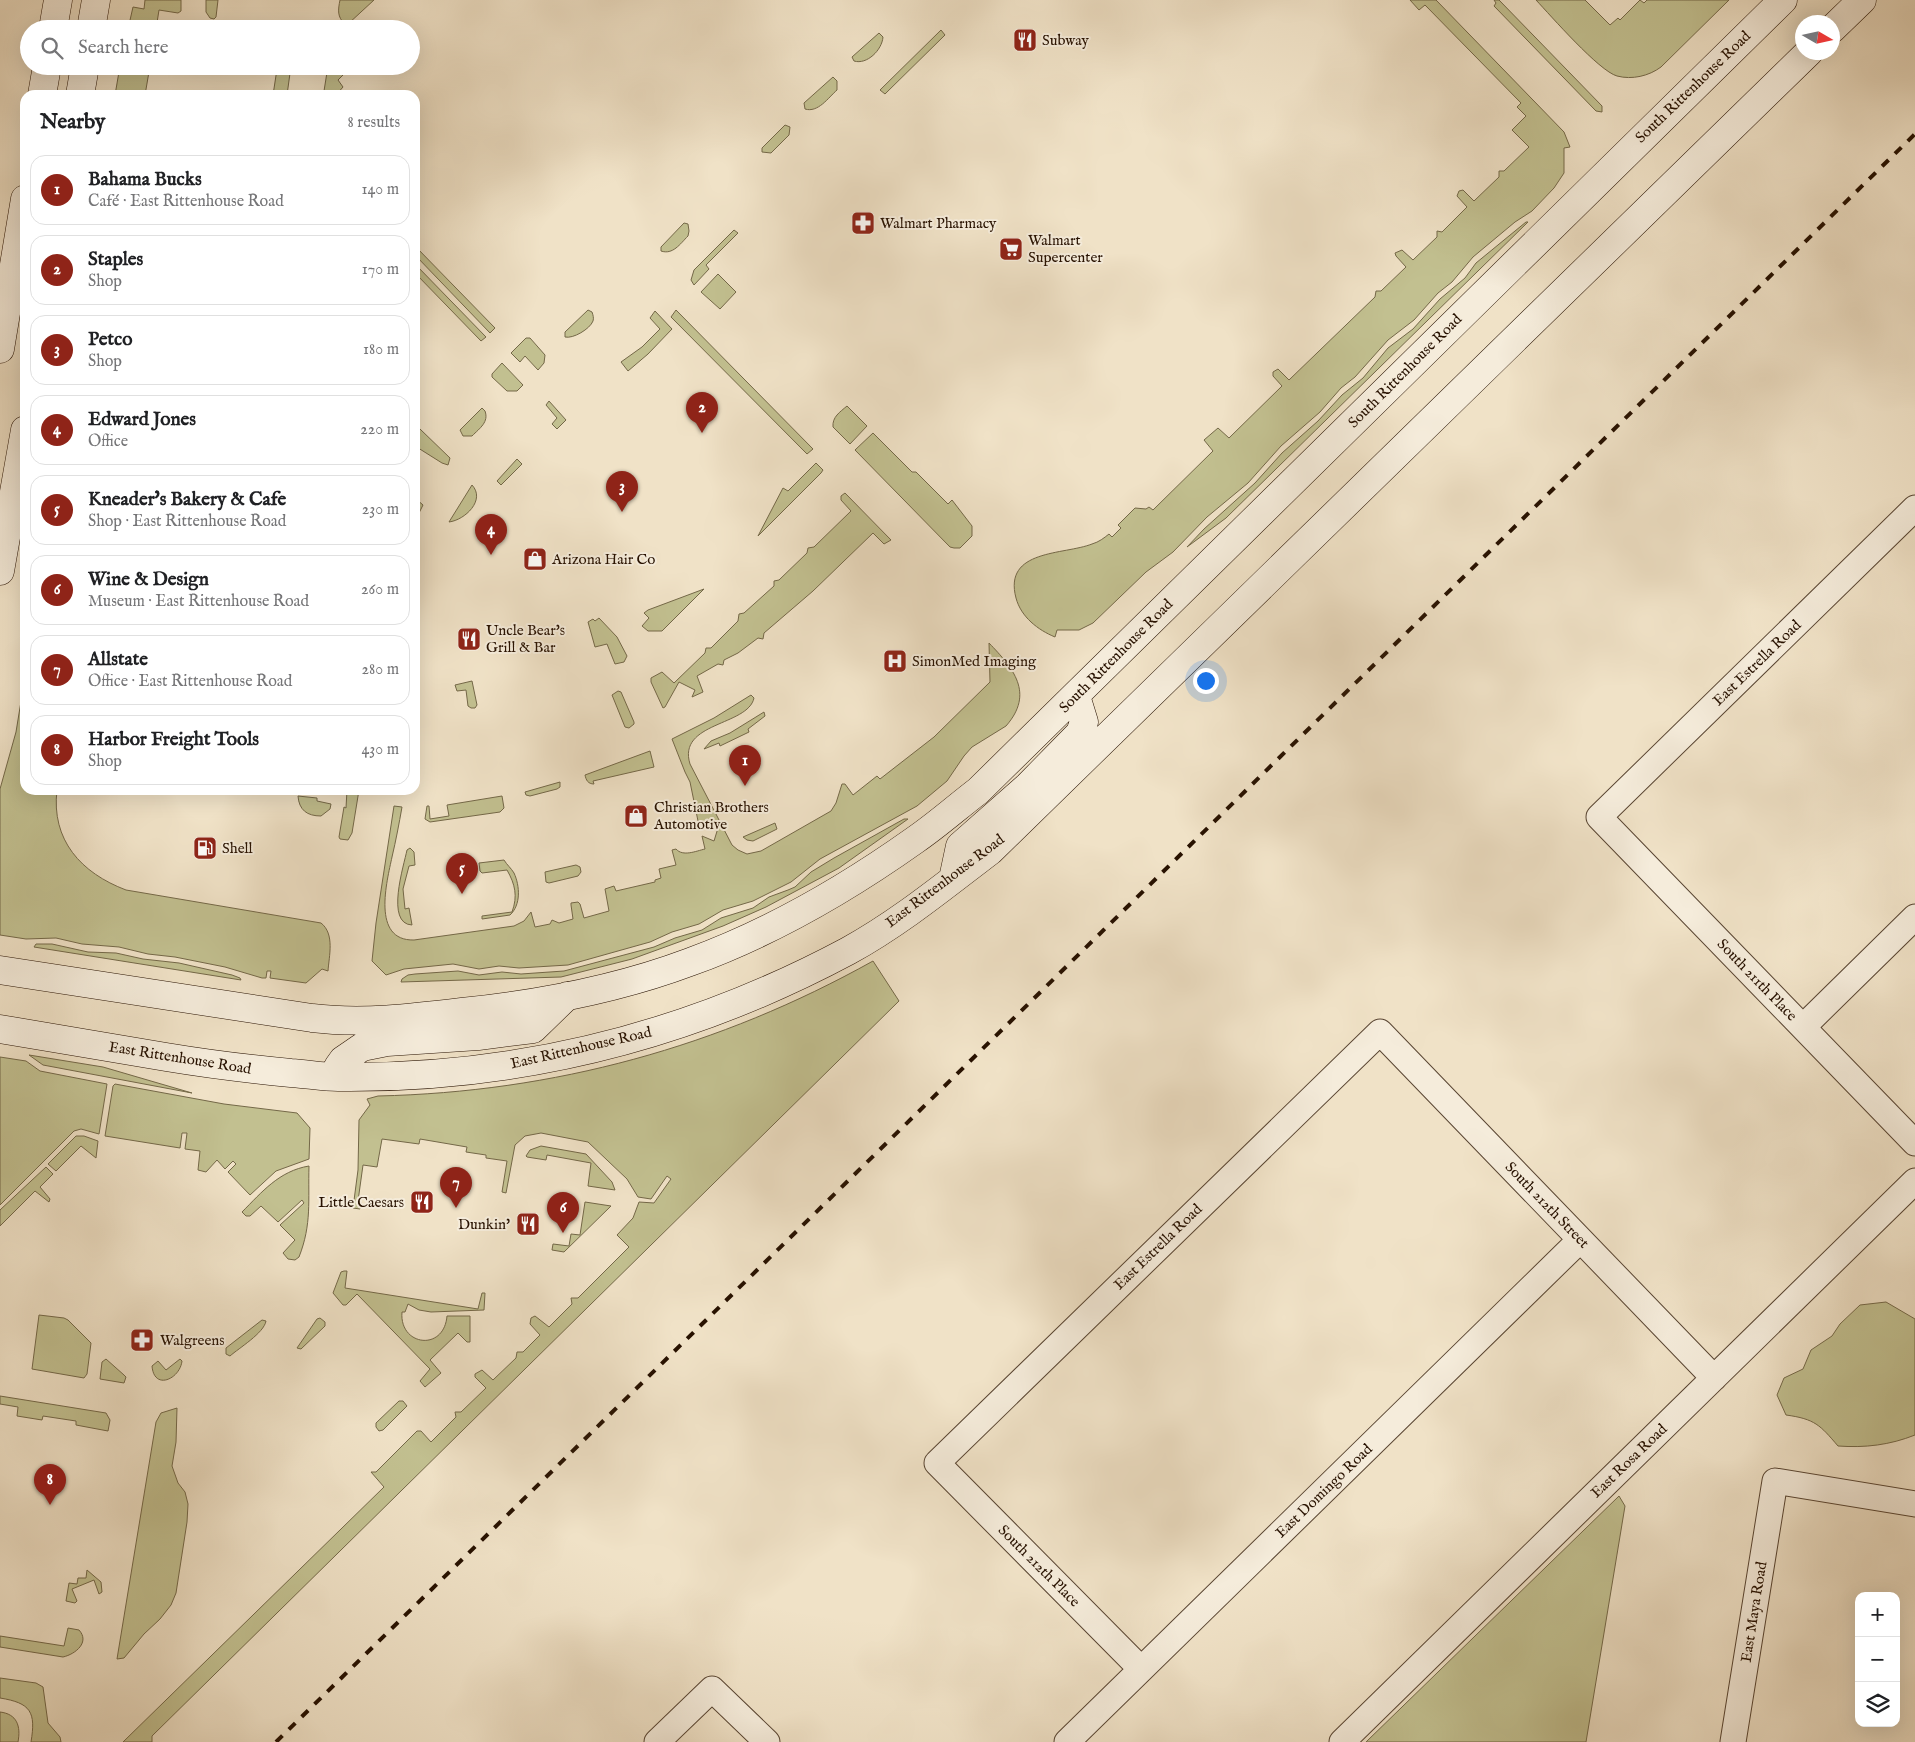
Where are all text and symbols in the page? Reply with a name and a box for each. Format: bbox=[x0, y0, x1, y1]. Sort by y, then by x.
north arrow bbox=[1795, 15, 1840, 60]
search box bbox=[20, 20, 420, 75]
street label: South Rittenhouse Road bbox=[1631, 26, 1756, 147]
restaurant icon: Subway bbox=[1012, 27, 1038, 53]
place label: Subway bbox=[1042, 31, 1089, 50]
icon: search bbox=[38, 34, 66, 62]
text: Search here bbox=[78, 36, 169, 60]
text: Nearby bbox=[40, 109, 105, 136]
text: 8 results bbox=[348, 113, 400, 133]
text: Bahama Bucks bbox=[88, 168, 202, 192]
text: 1 bbox=[54, 180, 60, 200]
text: 140 m bbox=[361, 180, 399, 200]
text: Café · East Rittenhouse Road bbox=[88, 192, 284, 212]
pharmacy icon: Walmart Pharmacy bbox=[850, 210, 876, 236]
place label: Walmart Pharmacy bbox=[880, 214, 997, 233]
place label: Walmart Supercenter bbox=[1028, 231, 1103, 267]
supermarket icon: Walmart Supercenter bbox=[998, 236, 1024, 262]
text: Staples bbox=[88, 248, 143, 272]
text: 2 bbox=[53, 260, 61, 280]
text: 170 m bbox=[362, 260, 399, 280]
text: Shop bbox=[88, 272, 122, 292]
street label: South Rittenhouse Road bbox=[1344, 309, 1467, 432]
text: Petco bbox=[88, 328, 132, 352]
text: 3 bbox=[54, 340, 60, 360]
text: 180 m bbox=[363, 340, 399, 360]
text: Shop bbox=[88, 352, 122, 372]
pin: 2 bbox=[686, 392, 718, 433]
text: Edward Jones bbox=[88, 408, 196, 432]
text: 4 bbox=[53, 420, 61, 440]
text: 220 m bbox=[360, 420, 399, 440]
text: Office bbox=[88, 432, 128, 452]
pin: 3 bbox=[606, 471, 638, 512]
text: Kneader's Bakery & Cafe bbox=[88, 488, 286, 512]
text: 5 bbox=[54, 500, 60, 520]
text: 230 m bbox=[362, 500, 399, 520]
text: Shop · East Rittenhouse Road bbox=[88, 512, 286, 532]
pin: 4 bbox=[475, 514, 507, 555]
shop icon: Arizona Hair Co bbox=[522, 546, 548, 572]
place label: Arizona Hair Co bbox=[551, 550, 655, 569]
text: Wine & Design bbox=[88, 568, 209, 592]
text: 6 bbox=[54, 580, 60, 600]
text: 260 m bbox=[361, 580, 399, 600]
text: Museum · East Rittenhouse Road bbox=[88, 592, 309, 612]
street label: South Rittenhouse Road bbox=[1055, 594, 1178, 717]
street label: East Estrella Road bbox=[1709, 615, 1806, 710]
place label: Uncle Bear's Grill & Bar bbox=[486, 621, 565, 657]
restaurant icon: Uncle Bear's Grill & Bar bbox=[456, 626, 482, 652]
text: Allstate bbox=[88, 648, 148, 672]
hospital icon: SimonMed Imaging bbox=[882, 648, 908, 674]
place label: SimonMed Imaging bbox=[912, 652, 1037, 671]
text: 7 bbox=[53, 660, 61, 680]
text: 280 m bbox=[362, 660, 399, 680]
your location bbox=[1193, 668, 1219, 694]
text: Office · East Rittenhouse Road bbox=[88, 672, 292, 692]
text: Harbor Freight Tools bbox=[88, 728, 259, 752]
text: 8 bbox=[54, 740, 60, 760]
text: 430 m bbox=[361, 740, 399, 760]
pin: 1 bbox=[729, 745, 761, 786]
text: Shop bbox=[88, 752, 122, 772]
place label: Christian Brothers Automotive bbox=[653, 798, 769, 834]
shop icon: Christian Brothers Automotive bbox=[623, 803, 649, 829]
street label: East Rittenhouse Road bbox=[882, 829, 1009, 932]
fuel station icon: Shell bbox=[192, 835, 218, 861]
place label: Shell bbox=[222, 839, 254, 858]
pin: 5 bbox=[446, 853, 478, 894]
street label: South 211th Place bbox=[1713, 935, 1801, 1025]
street label: East Rittenhouse Road bbox=[509, 1022, 654, 1073]
street label: East Rittenhouse Road bbox=[107, 1037, 254, 1079]
street label: South 212th Street bbox=[1501, 1158, 1593, 1252]
pin: 7 bbox=[440, 1167, 472, 1208]
restaurant icon: Little Caesars bbox=[409, 1189, 435, 1215]
pin: 6 bbox=[547, 1192, 579, 1233]
place label: Little Caesars bbox=[318, 1193, 404, 1212]
street label: East Estrella Road bbox=[1110, 1199, 1207, 1294]
restaurant icon: Dunkin' bbox=[515, 1211, 541, 1237]
place label: Dunkin' bbox=[458, 1215, 510, 1234]
pharmacy icon: Walgreens bbox=[129, 1327, 155, 1353]
place label: Walgreens bbox=[160, 1331, 225, 1350]
street label: East Rosa Road bbox=[1587, 1419, 1672, 1502]
street label: East Domingo Road bbox=[1271, 1439, 1377, 1542]
pin: 8 bbox=[34, 1464, 66, 1505]
street label: South 212th Place bbox=[994, 1521, 1084, 1611]
street label: East Maya Road bbox=[1737, 1559, 1772, 1664]
map controls bbox=[1855, 1592, 1900, 1727]
button: + bbox=[1855, 1592, 1900, 1637]
button: − bbox=[1855, 1637, 1900, 1682]
button: layers bbox=[1855, 1682, 1900, 1727]

